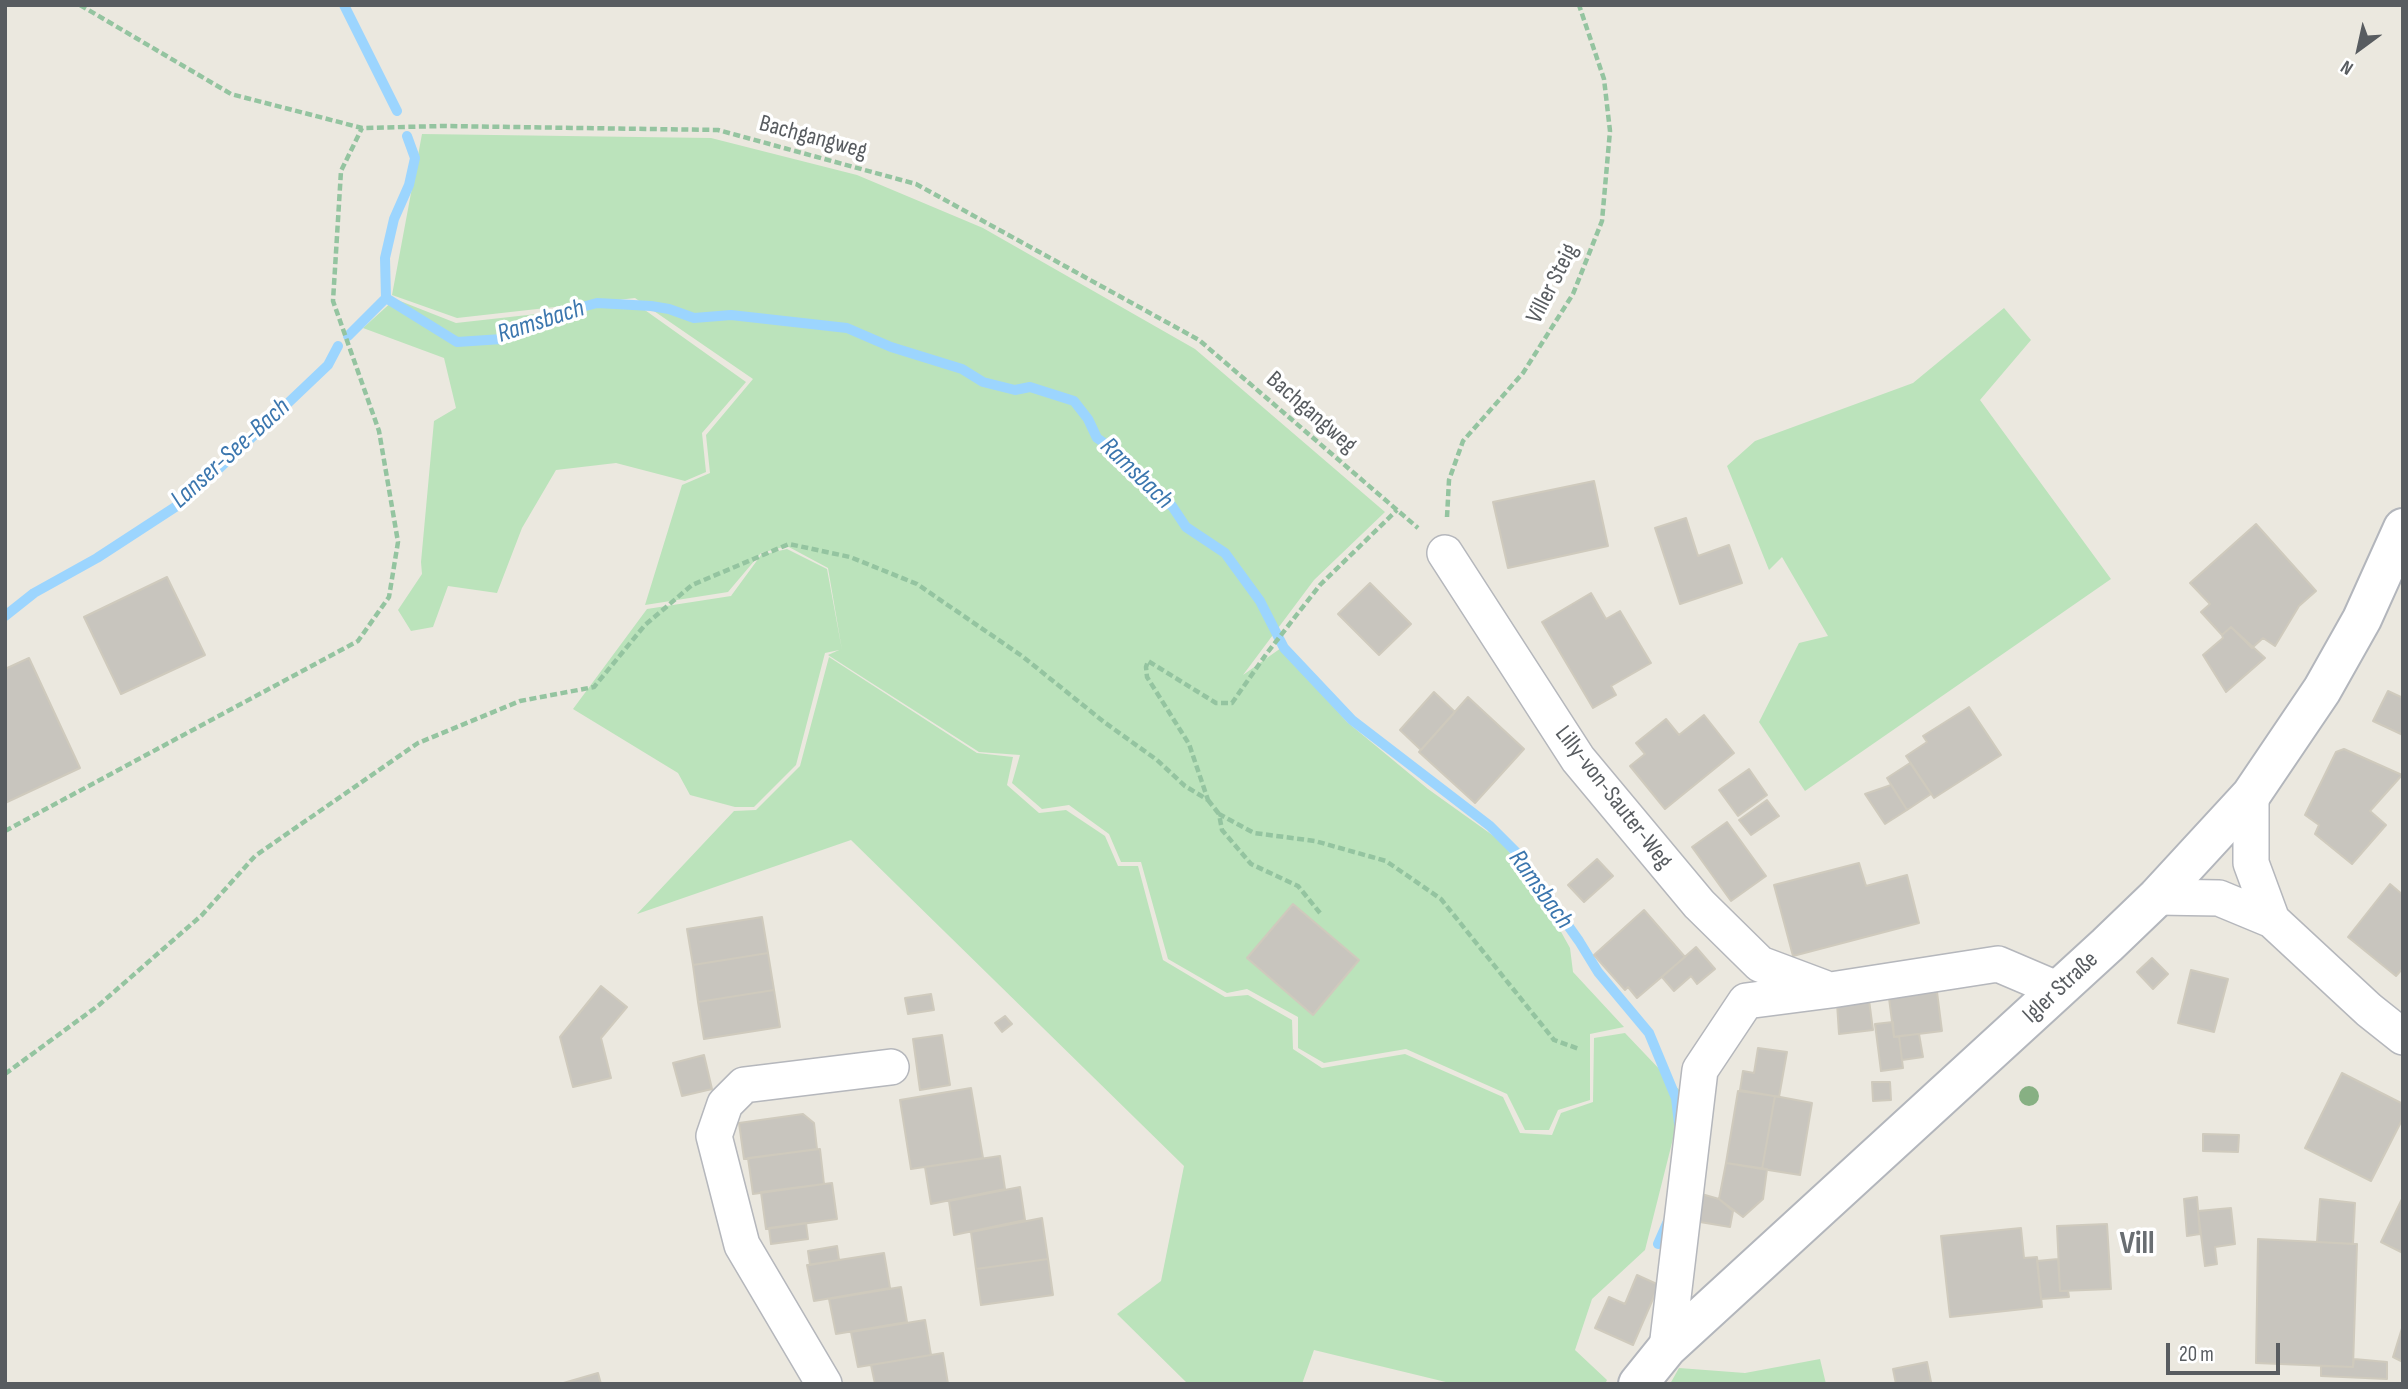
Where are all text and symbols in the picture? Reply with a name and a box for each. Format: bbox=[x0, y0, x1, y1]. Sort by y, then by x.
north arrow bbox=[2324, 14, 2394, 84]
text: N bbox=[2337, 55, 2358, 79]
street label: Bachgangweg bbox=[756, 110, 870, 166]
street label: Viller Steig bbox=[1521, 239, 1585, 329]
water label: Ramsbach bbox=[494, 293, 588, 351]
street label: Bachgangweg bbox=[1260, 366, 1362, 460]
water label: Lanser-See-Bach bbox=[165, 392, 297, 516]
water label: Ramsbach bbox=[1093, 432, 1179, 516]
street label: Lilly-von-Sauter-Weg bbox=[1548, 721, 1678, 875]
water label: Ramsbach bbox=[1501, 845, 1579, 935]
street label: Igler Straße bbox=[2017, 946, 2105, 1030]
district label: Vill bbox=[2119, 1226, 2155, 1264]
scale bar bbox=[2170, 1330, 2284, 1374]
text: 20 m bbox=[2179, 1342, 2214, 1367]

